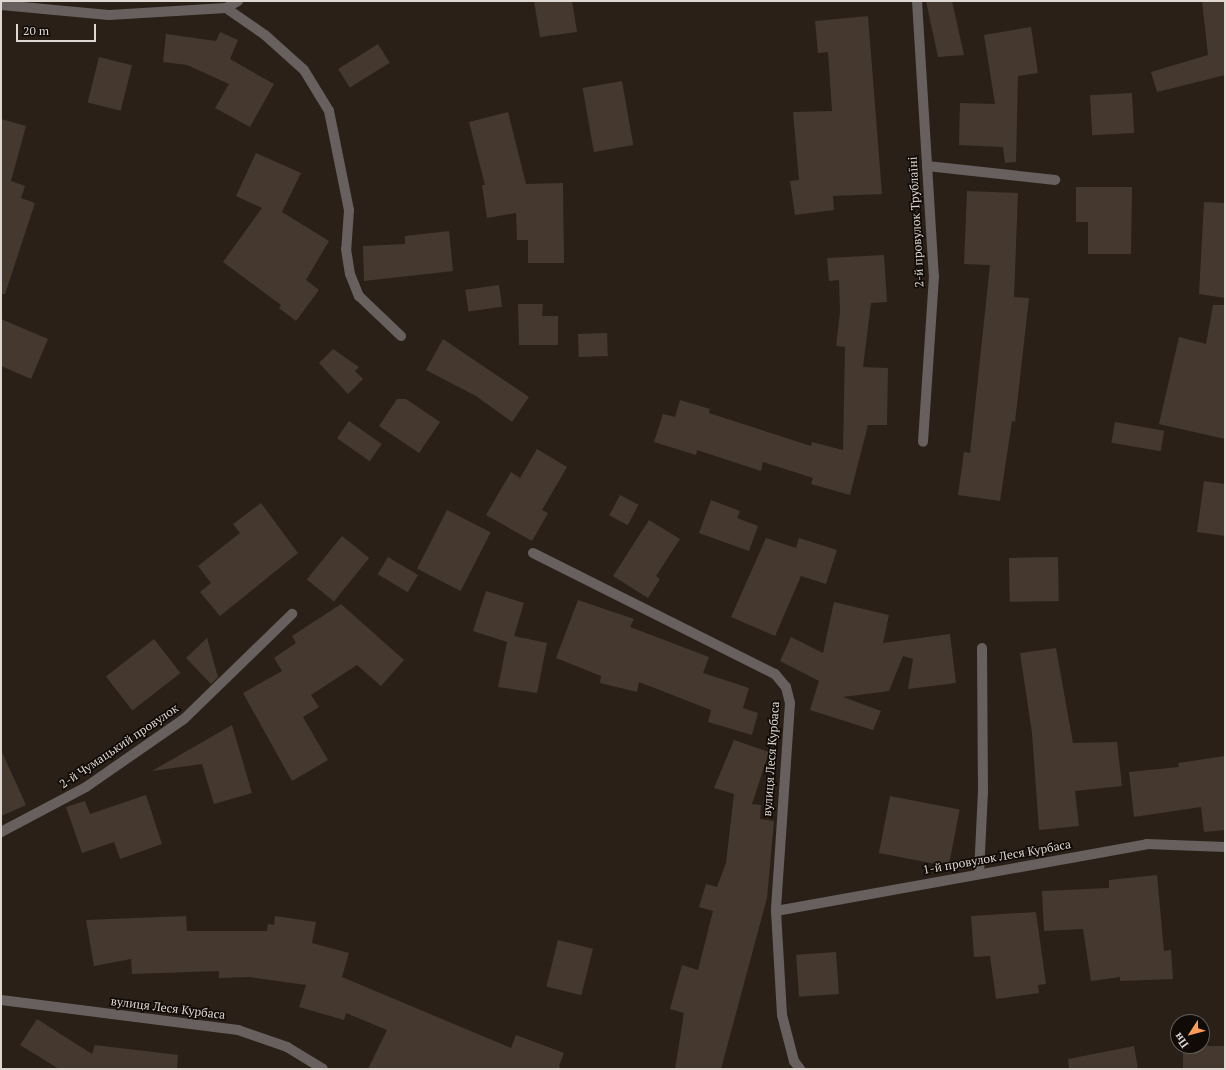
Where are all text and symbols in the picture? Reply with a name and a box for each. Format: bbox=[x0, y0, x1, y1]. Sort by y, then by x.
scale bar bbox=[18, 16, 98, 42]
text: 20 m bbox=[23, 23, 49, 38]
street label: 2-й провулок Трублаїні bbox=[905, 156, 927, 288]
street label: 2-й Чумацький провулок bbox=[57, 701, 181, 791]
street label: вулиця Леся Курбаса bbox=[760, 701, 782, 817]
street label: 1-й провулок Леся Курбаса bbox=[922, 837, 1072, 877]
street label: вулиця Леся Курбаса bbox=[110, 994, 226, 1022]
north arrow bbox=[1170, 1014, 1210, 1054]
text: Пн bbox=[1171, 1030, 1191, 1051]

